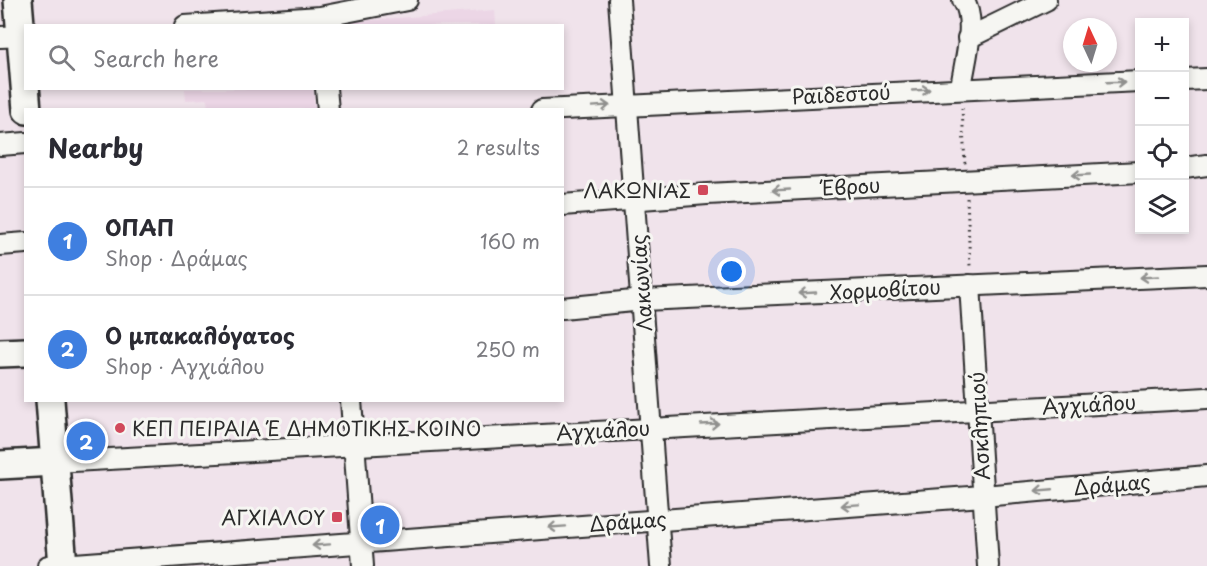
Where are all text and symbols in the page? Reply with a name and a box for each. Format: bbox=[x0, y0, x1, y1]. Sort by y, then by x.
north arrow bbox=[1063, 18, 1117, 72]
map controls bbox=[1135, 18, 1189, 234]
button: + bbox=[1135, 18, 1189, 72]
search box bbox=[24, 24, 564, 90]
icon: search bbox=[45, 41, 78, 74]
text: Search here bbox=[93, 41, 219, 74]
button: − bbox=[1135, 72, 1189, 126]
street label: Ραιδεστού bbox=[791, 76, 891, 112]
one-way arrow bbox=[1105, 77, 1125, 88]
one-way arrow bbox=[911, 85, 931, 96]
one-way arrow bbox=[590, 100, 610, 111]
button: locate bbox=[1135, 126, 1189, 180]
text: Nearby bbox=[48, 128, 143, 167]
text: 2 results bbox=[457, 132, 540, 162]
street label: Έβρου bbox=[818, 169, 881, 203]
one-way arrow bbox=[1072, 170, 1092, 181]
place label: ΛΑΚΩΝΙΑΣ bbox=[583, 175, 691, 205]
button: layers bbox=[1135, 180, 1189, 234]
marker: ΛΑΚΩΝΙΑΣ bbox=[696, 183, 710, 197]
one-way arrow bbox=[772, 184, 792, 195]
text: ΟΠΑΠ bbox=[105, 210, 174, 243]
text: 1 bbox=[63, 226, 72, 256]
text: 160 m bbox=[480, 226, 540, 256]
street label: Λακωνίας bbox=[623, 233, 659, 333]
text: Shop · Δράμας bbox=[105, 243, 248, 273]
your location bbox=[717, 257, 746, 286]
street label: Χορμοβίτου bbox=[829, 271, 941, 307]
one-way arrow bbox=[1139, 272, 1159, 283]
one-way arrow bbox=[797, 287, 817, 298]
text: Ο μπακαλόγατος bbox=[105, 318, 295, 351]
text: 2 bbox=[60, 334, 75, 364]
text: 250 m bbox=[476, 334, 540, 364]
text: Shop · Αγχιάλου bbox=[105, 351, 265, 381]
street label: Ασκληπιού bbox=[961, 371, 997, 481]
street label: Αγχιάλου bbox=[1041, 387, 1137, 421]
place label: ΚΕΠ ΠΕΙΡΑΙΑ Ε΄ ΔΗΜΟΤΙΚΗΣ ΚΟΙΝΟ bbox=[132, 413, 481, 443]
street label: Αγχιάλου bbox=[555, 413, 651, 447]
pin: 2 bbox=[66, 418, 106, 464]
one-way arrow bbox=[699, 418, 719, 429]
marker: ΚΕΠ ΠΕΙΡΑΙΑ Ε΄ ΔΗΜΟΤΙΚΗΣ ΚΟΙΝΟ bbox=[113, 421, 127, 435]
street label: Δράμας bbox=[1072, 466, 1152, 502]
one-way arrow bbox=[1035, 485, 1055, 496]
one-way arrow bbox=[840, 500, 860, 511]
place label: ΑΓΧΙΑΛΟΥ bbox=[221, 502, 325, 532]
pin: 1 bbox=[360, 502, 400, 548]
street label: Δράμας bbox=[588, 503, 668, 539]
marker: ΑΓΧΙΑΛΟΥ bbox=[330, 510, 344, 524]
one-way arrow bbox=[548, 522, 568, 533]
one-way arrow bbox=[312, 540, 331, 551]

